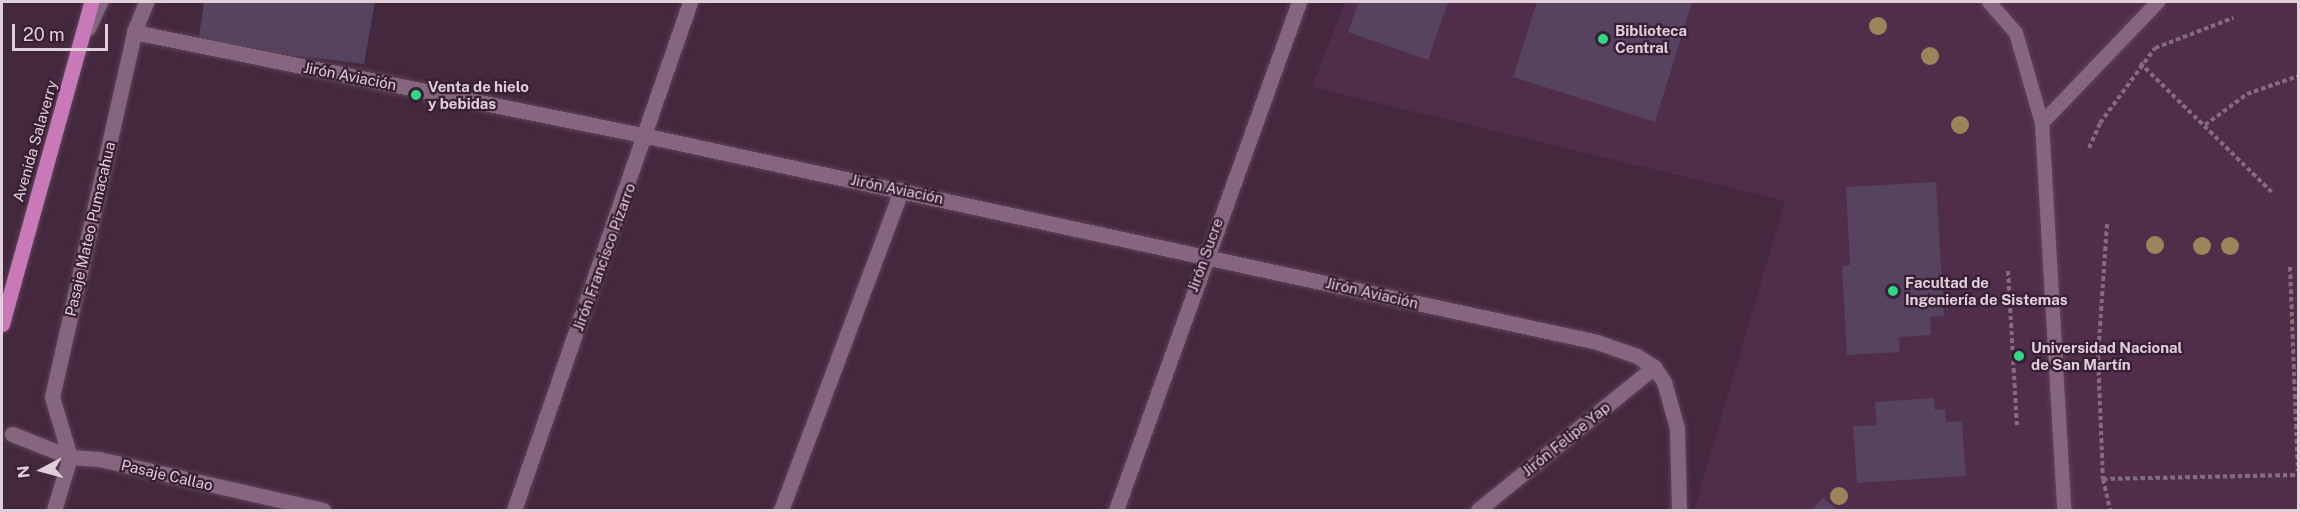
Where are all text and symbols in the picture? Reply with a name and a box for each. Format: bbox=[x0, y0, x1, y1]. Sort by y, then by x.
scale bar bbox=[15, 12, 111, 50]
place label: Biblioteca Central bbox=[1615, 21, 1687, 56]
text: 20 m bbox=[23, 24, 65, 45]
marker: Biblioteca Central bbox=[1596, 32, 1610, 46]
street label: Jirón Aviación bbox=[302, 58, 398, 94]
place label: Venta de hielo y bebidas bbox=[428, 77, 529, 112]
street label: Avenida Salaverry bbox=[9, 78, 61, 204]
marker: Venta de hielo y bebidas bbox=[409, 88, 423, 102]
street label: Pasaje Mateo Pumacahua bbox=[61, 140, 119, 318]
street label: Jirón Aviación bbox=[849, 170, 945, 208]
street label: Jirón Francisco Pizarro bbox=[569, 181, 639, 333]
street label: Jirón Sucre bbox=[1183, 216, 1227, 294]
place label: Facultad de Ingeniería de Sistemas bbox=[1905, 273, 2068, 308]
street label: Jirón Aviación bbox=[1324, 274, 1420, 312]
marker: Facultad de Ingeniería de Sistemas bbox=[1886, 284, 1900, 298]
place label: Universidad Nacional de San Martín bbox=[2031, 338, 2182, 373]
marker: Universidad Nacional de San Martín bbox=[2012, 349, 2026, 363]
street label: Jirón Felipe Yap bbox=[1518, 398, 1614, 480]
north arrow bbox=[12, 440, 72, 500]
street label: Pasaje Callao bbox=[119, 456, 215, 494]
text: N bbox=[14, 465, 34, 479]

